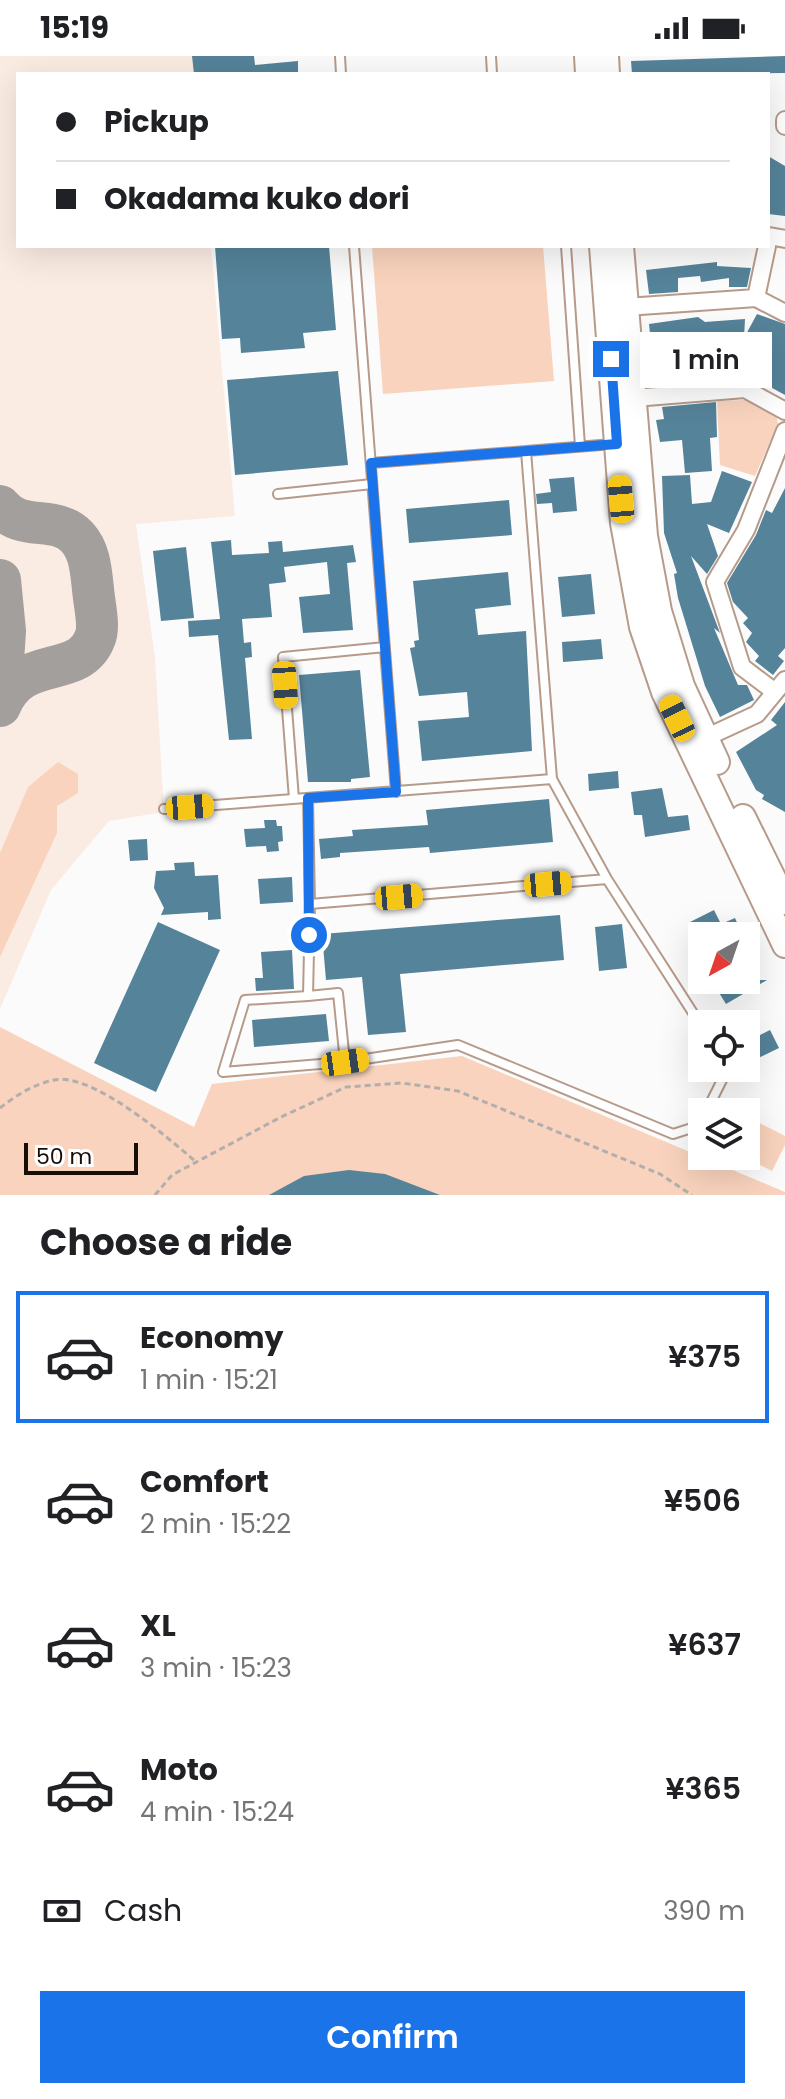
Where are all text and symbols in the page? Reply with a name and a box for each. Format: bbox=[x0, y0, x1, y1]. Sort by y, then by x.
text: 15:19 bbox=[40, 6, 109, 49]
text: Pickup bbox=[104, 100, 209, 143]
text: Okadama kuko dori bbox=[104, 177, 410, 220]
callout: 1 min bbox=[639, 331, 771, 387]
route end bbox=[593, 341, 629, 377]
text: 1 min bbox=[672, 342, 740, 378]
car bbox=[607, 474, 635, 524]
car bbox=[271, 660, 299, 710]
car bbox=[656, 691, 698, 745]
car bbox=[165, 793, 215, 821]
car bbox=[523, 870, 573, 898]
car bbox=[374, 883, 424, 911]
route start bbox=[291, 917, 327, 953]
north arrow bbox=[688, 922, 760, 994]
map controls bbox=[688, 922, 760, 1170]
button: locate bbox=[688, 1010, 760, 1082]
car bbox=[320, 1047, 370, 1077]
button: layers bbox=[688, 1098, 760, 1170]
scale bar bbox=[24, 1139, 138, 1175]
text: 50 m bbox=[36, 1141, 92, 1172]
text: Choose a ride bbox=[40, 1217, 292, 1268]
text: Economy bbox=[140, 1316, 284, 1359]
icon: car bbox=[44, 1321, 116, 1393]
text: ¥375 bbox=[668, 1335, 741, 1378]
text: 1 min · 15:21 bbox=[140, 1362, 278, 1398]
text: Comfort bbox=[140, 1460, 269, 1503]
icon: car bbox=[44, 1465, 116, 1537]
text: ¥506 bbox=[664, 1479, 741, 1522]
text: 2 min · 15:22 bbox=[140, 1506, 291, 1542]
text: XL bbox=[140, 1604, 176, 1647]
icon: car bbox=[44, 1609, 116, 1681]
text: ¥637 bbox=[668, 1623, 741, 1666]
text: 3 min · 15:23 bbox=[140, 1650, 292, 1686]
text: Moto bbox=[140, 1748, 218, 1791]
icon: car bbox=[44, 1753, 116, 1825]
text: ¥365 bbox=[665, 1767, 741, 1810]
text: 4 min · 15:24 bbox=[140, 1794, 294, 1830]
icon: cash bbox=[40, 1889, 84, 1933]
text: Cash bbox=[104, 1889, 182, 1932]
text: 390 m bbox=[663, 1893, 745, 1929]
button: Confirm bbox=[40, 1991, 745, 2083]

